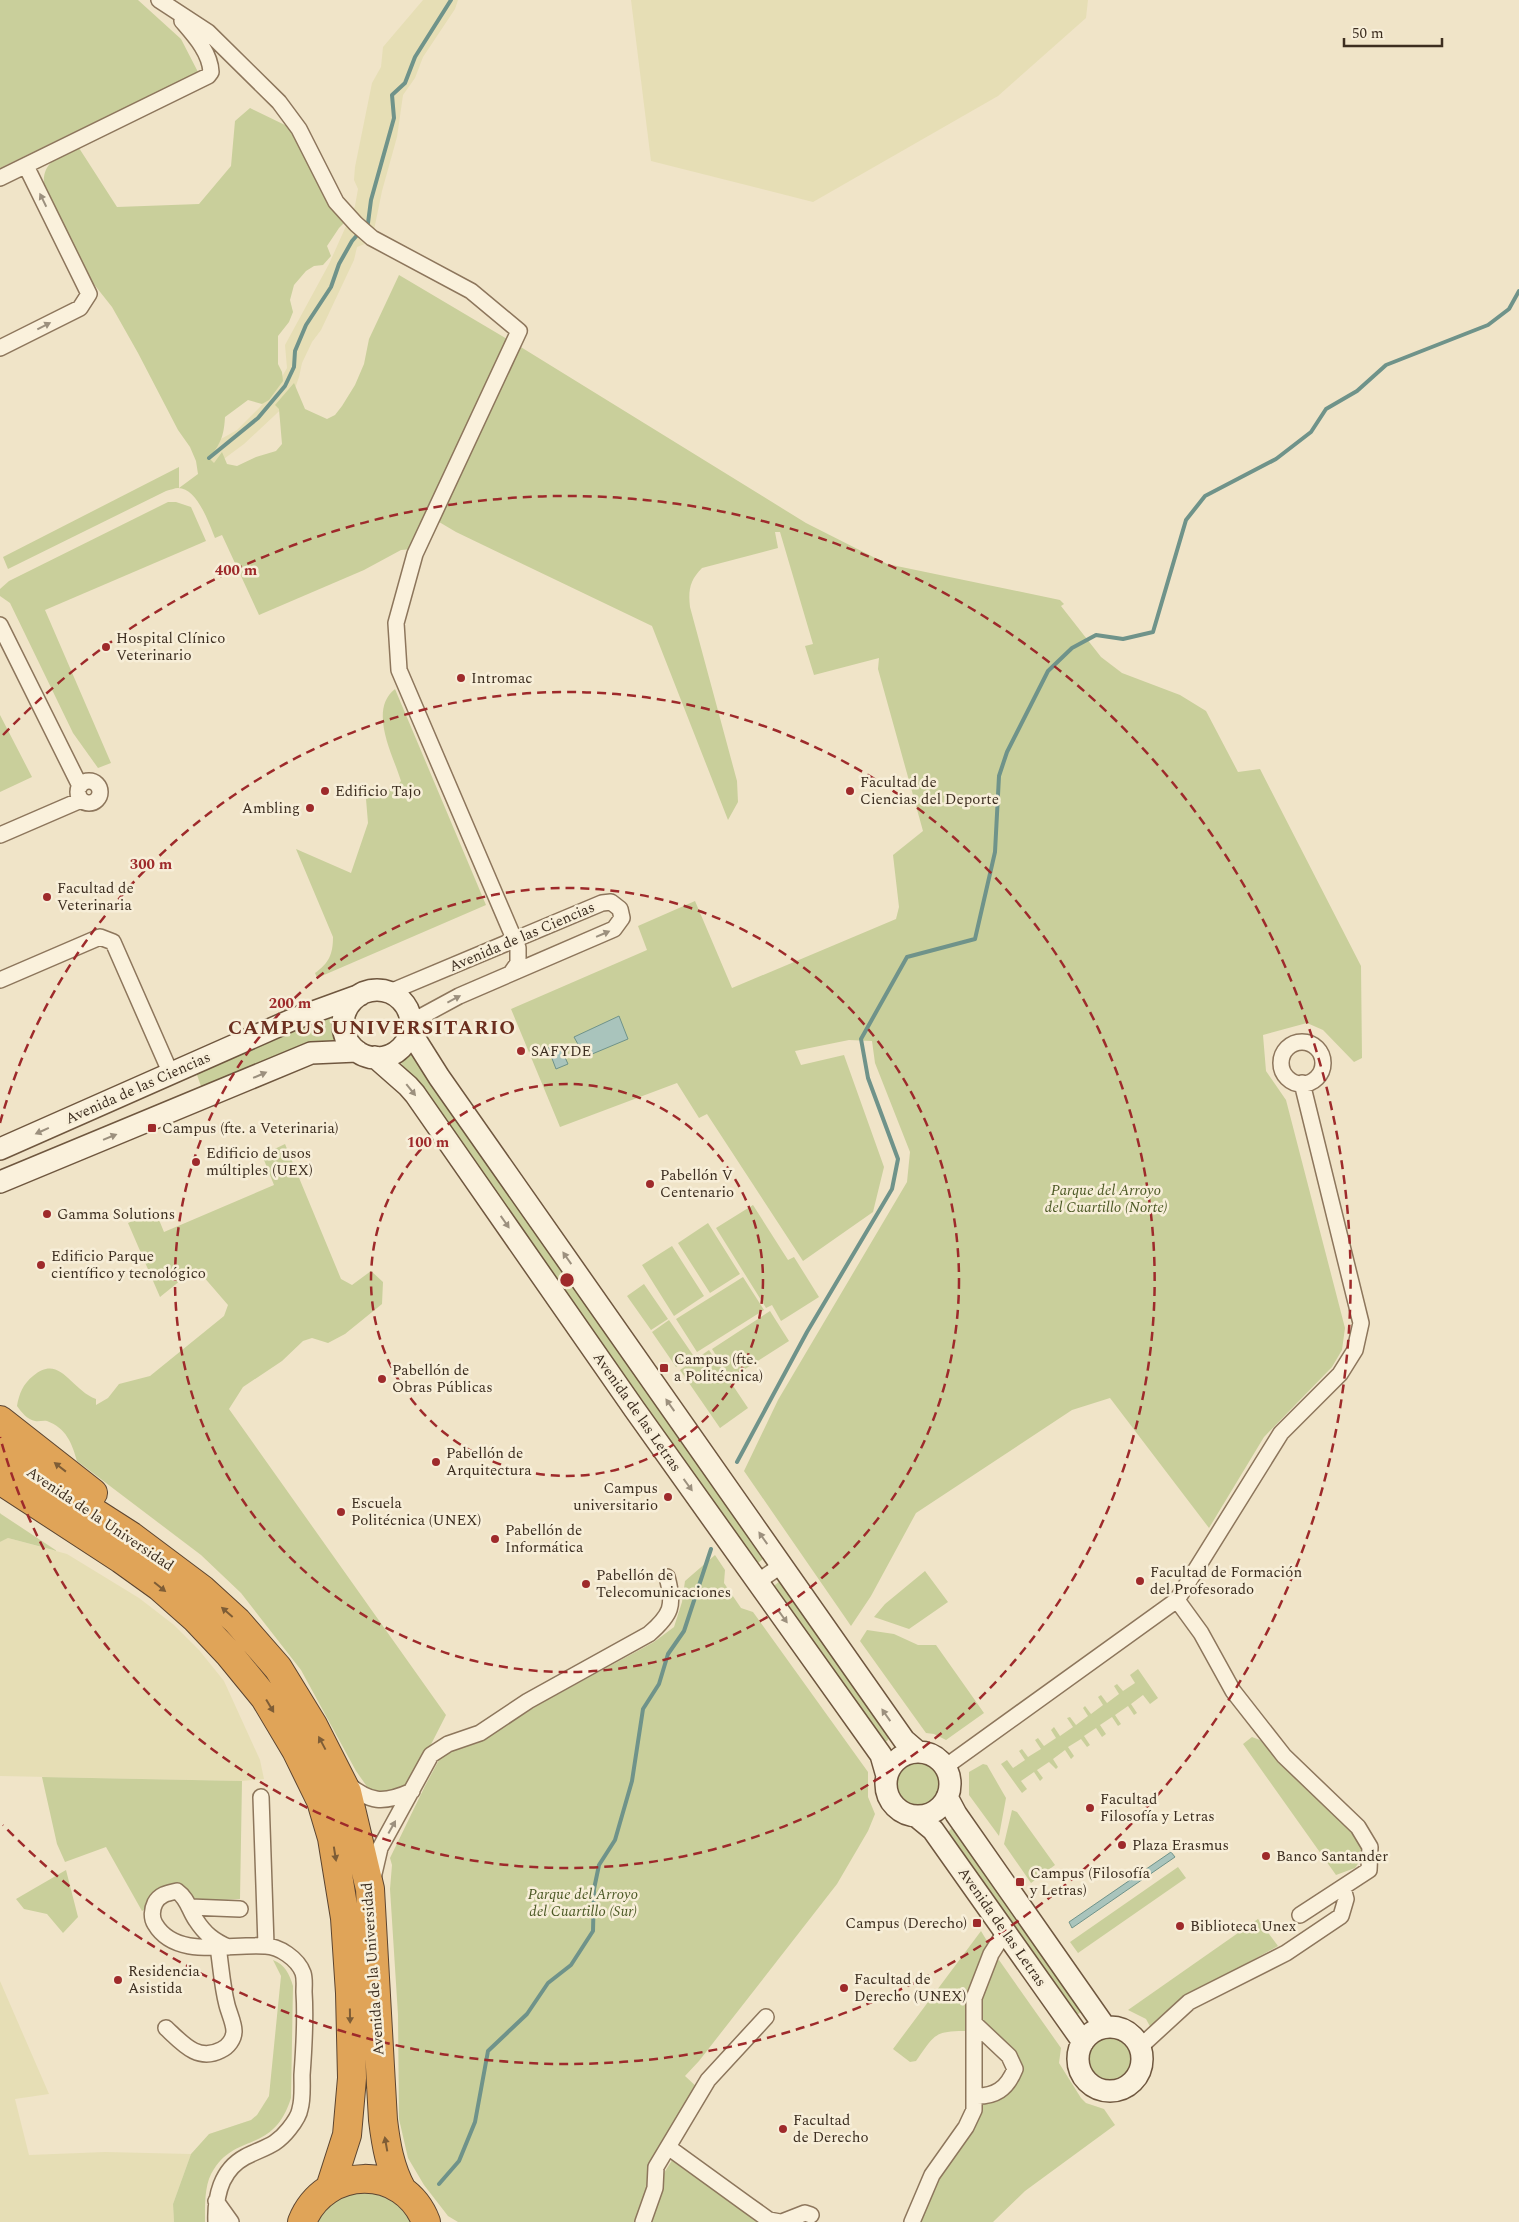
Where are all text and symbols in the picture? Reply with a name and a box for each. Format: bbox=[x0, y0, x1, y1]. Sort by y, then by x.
scale bar bbox=[1344, 15, 1442, 47]
text: 50 m bbox=[1352, 22, 1384, 45]
one-way arrow bbox=[39, 193, 47, 207]
one-way arrow bbox=[36, 322, 51, 330]
text: 400 m bbox=[215, 559, 258, 582]
place label: Hospital Clínico Veterinario bbox=[116, 627, 225, 667]
marker: Hospital Clínico Veterinario bbox=[100, 641, 112, 653]
place label: Intromac bbox=[471, 667, 532, 690]
marker: Intromac bbox=[455, 672, 467, 684]
place label: Facultad de Ciencias del Deporte bbox=[860, 771, 999, 811]
place label: Edificio Tajo bbox=[335, 780, 421, 803]
marker: Edificio Tajo bbox=[319, 785, 331, 797]
marker: Facultad de Ciencias del Deporte bbox=[844, 785, 856, 797]
place label: Ambling bbox=[242, 797, 300, 820]
marker: Ambling bbox=[304, 802, 316, 814]
text: 300 m bbox=[130, 853, 173, 876]
place label: Facultad de Veterinaria bbox=[57, 877, 134, 917]
marker: Facultad de Veterinaria bbox=[41, 891, 53, 903]
street label: Avenida de las Ciencias bbox=[445, 896, 599, 978]
one-way arrow bbox=[595, 929, 610, 937]
text: 200 m bbox=[269, 992, 312, 1015]
one-way arrow bbox=[446, 995, 461, 1003]
district label: CAMPUS UNIVERSITARIO bbox=[228, 1013, 516, 1043]
place label: SAFYDE bbox=[531, 1040, 591, 1063]
marker: SAFYDE bbox=[515, 1045, 527, 1057]
street label: Avenida de las Ciencias bbox=[62, 1046, 214, 1130]
one-way arrow bbox=[253, 1070, 267, 1078]
one-way arrow bbox=[405, 1083, 416, 1096]
place label: Campus (fte. a Veterinaria) bbox=[162, 1117, 339, 1140]
marker: Campus (fte. a Veterinaria) bbox=[146, 1122, 158, 1134]
one-way arrow bbox=[35, 1127, 49, 1135]
text: 100 m bbox=[407, 1131, 450, 1154]
one-way arrow bbox=[103, 1133, 118, 1141]
place label: Edificio de usos múltiples (UEX) bbox=[206, 1142, 313, 1182]
marker: Edificio de usos múltiples (UEX) bbox=[190, 1156, 202, 1168]
place label: Pabellón V Centenario bbox=[660, 1164, 734, 1204]
marker: Pabellón V Centenario bbox=[644, 1178, 656, 1190]
park label: Parque del Arroyo del Cuartillo (Norte) bbox=[1044, 1179, 1168, 1219]
place label: Gamma Solutions bbox=[57, 1203, 175, 1226]
marker: Gamma Solutions bbox=[41, 1208, 53, 1220]
one-way arrow bbox=[500, 1216, 510, 1229]
place label: Edificio Parque científico y tecnológico bbox=[51, 1245, 206, 1285]
one-way arrow bbox=[562, 1251, 572, 1264]
marker: Edificio Parque científico y tecnológico bbox=[35, 1259, 47, 1271]
centre of rings bbox=[558, 1271, 576, 1289]
street label: Avenida de las Letras bbox=[587, 1347, 687, 1477]
place label: Campus (fte. a Politécnica) bbox=[674, 1348, 763, 1388]
place label: Pabellón de Obras Públicas bbox=[392, 1359, 493, 1399]
marker: Campus (fte. a Politécnica) bbox=[658, 1362, 670, 1374]
marker: Pabellón de Obras Públicas bbox=[376, 1373, 388, 1385]
one-way arrow bbox=[665, 1398, 675, 1412]
place label: Pabellón de Arquitectura bbox=[446, 1442, 532, 1482]
marker: Pabellón de Arquitectura bbox=[430, 1456, 442, 1468]
street label: Avenida de la Universidad bbox=[22, 1461, 178, 1577]
one-way arrow bbox=[53, 1462, 67, 1472]
place label: Campus universitario bbox=[573, 1477, 658, 1517]
one-way arrow bbox=[683, 1478, 693, 1491]
marker: Campus universitario bbox=[662, 1491, 674, 1503]
place label: Escuela Politécnica (UNEX) bbox=[351, 1492, 481, 1532]
marker: Escuela Politécnica (UNEX) bbox=[335, 1506, 347, 1518]
place label: Pabellón de Informática bbox=[505, 1519, 584, 1559]
one-way arrow bbox=[758, 1532, 768, 1545]
marker: Pabellón de Informática bbox=[489, 1533, 501, 1545]
place label: Facultad de Formación del Profesorado bbox=[1150, 1561, 1302, 1601]
place label: Pabellón de Telecomunicaciones bbox=[596, 1564, 731, 1604]
marker: Facultad de Formación del Profesorado bbox=[1134, 1575, 1146, 1587]
marker: Pabellón de Telecomunicaciones bbox=[580, 1578, 592, 1590]
one-way arrow bbox=[154, 1582, 167, 1593]
one-way arrow bbox=[222, 1606, 234, 1618]
one-way arrow bbox=[777, 1610, 788, 1623]
one-way arrow bbox=[266, 1700, 275, 1713]
one-way arrow bbox=[881, 1708, 891, 1722]
one-way arrow bbox=[318, 1736, 326, 1750]
place label: Facultad Filosofía y Letras bbox=[1100, 1788, 1215, 1828]
marker: Facultad Filosofía y Letras bbox=[1084, 1802, 1096, 1814]
one-way arrow bbox=[388, 1820, 396, 1834]
place label: Plaza Erasmus bbox=[1132, 1834, 1229, 1857]
marker: Plaza Erasmus bbox=[1116, 1839, 1128, 1851]
place label: Banco Santander bbox=[1276, 1845, 1388, 1868]
one-way arrow bbox=[331, 1847, 339, 1863]
marker: Banco Santander bbox=[1260, 1850, 1272, 1862]
street label: Avenida de las Letras bbox=[952, 1862, 1052, 1992]
place label: Campus (Filosofía y Letras) bbox=[1029, 1862, 1151, 1902]
marker: Campus (Filosofía y Letras) bbox=[1014, 1876, 1026, 1888]
street label: Avenida de la Universidad bbox=[355, 1882, 391, 2056]
park label: Parque del Arroyo del Cuartillo (Sur) bbox=[528, 1883, 638, 1923]
place label: Campus (Derecho) bbox=[845, 1912, 967, 1935]
place label: Biblioteca Unex bbox=[1190, 1915, 1297, 1938]
marker: Campus (Derecho) bbox=[971, 1917, 983, 1929]
marker: Biblioteca Unex bbox=[1174, 1920, 1186, 1932]
place label: Residencia Asistida bbox=[128, 1960, 201, 2000]
place label: Facultad de Derecho (UNEX) bbox=[854, 1968, 966, 2008]
marker: Residencia Asistida bbox=[112, 1974, 124, 1986]
marker: Facultad de Derecho (UNEX) bbox=[838, 1982, 850, 1994]
one-way arrow bbox=[346, 2008, 354, 2024]
place label: Facultad de Derecho bbox=[793, 2109, 869, 2149]
marker: Facultad de Derecho bbox=[777, 2123, 789, 2135]
one-way arrow bbox=[382, 2136, 390, 2152]

